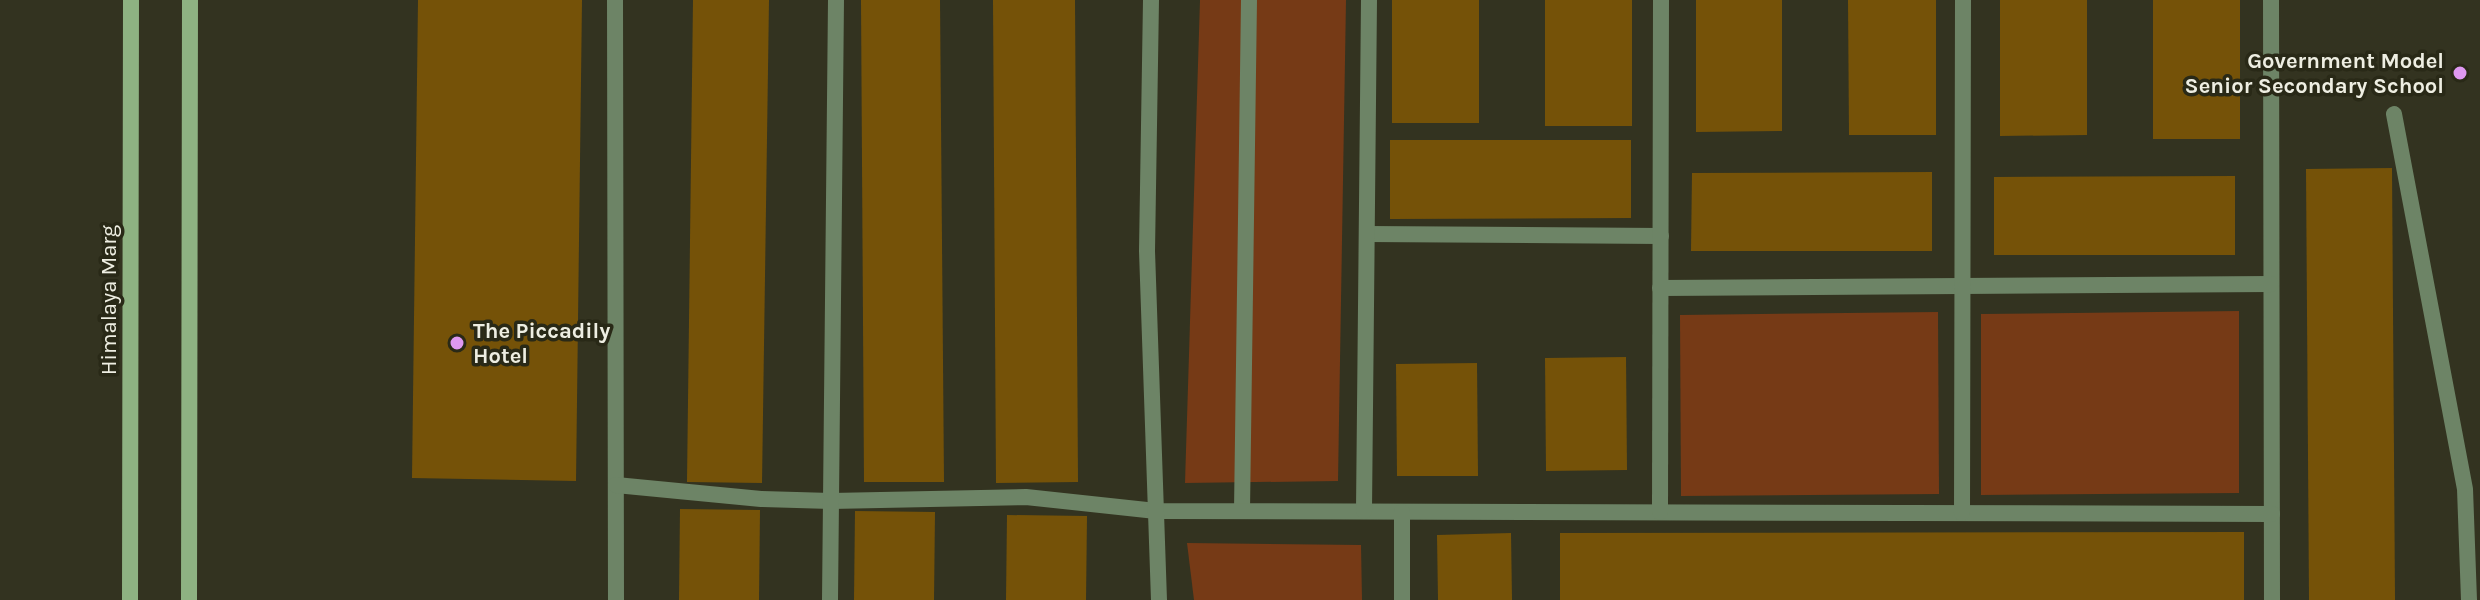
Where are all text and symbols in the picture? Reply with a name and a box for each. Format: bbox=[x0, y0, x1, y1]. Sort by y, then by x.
place label: Government Model Senior Secondary School bbox=[2185, 48, 2444, 99]
marker: Government Model Senior Secondary School bbox=[2451, 64, 2469, 82]
street label: Himalaya Marg bbox=[96, 224, 122, 375]
place label: The Piccadily Hotel bbox=[473, 318, 610, 369]
marker: The Piccadily Hotel bbox=[448, 334, 466, 352]

